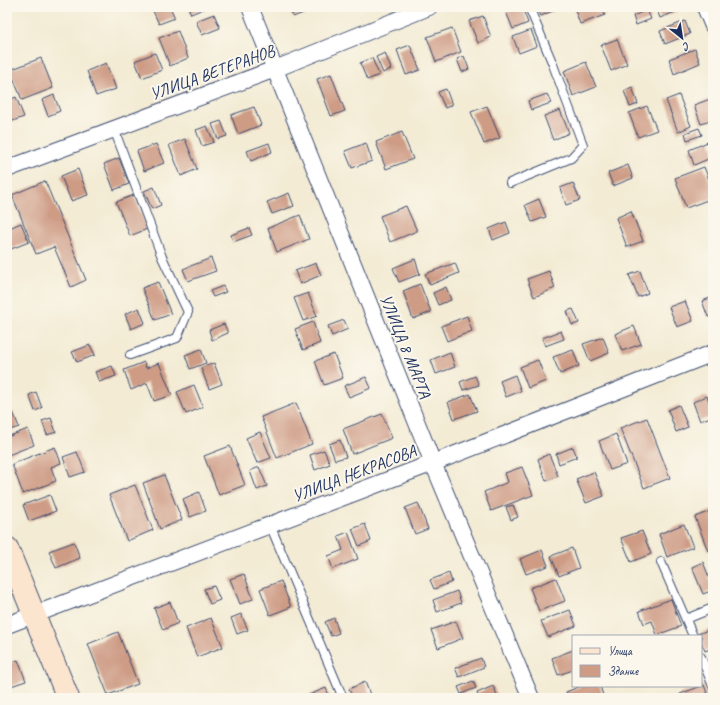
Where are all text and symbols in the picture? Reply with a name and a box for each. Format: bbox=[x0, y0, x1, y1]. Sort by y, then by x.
north arrow bbox=[662, 18, 702, 58]
text: С bbox=[680, 39, 693, 55]
street label: УЛИЦА ВЕТЕРАНОВ bbox=[147, 40, 279, 105]
street label: УЛИЦА 8 МАРТА bbox=[375, 291, 436, 402]
street label: УЛИЦА НЕКРАСОВА bbox=[289, 440, 420, 507]
legend bbox=[572, 635, 702, 687]
text: Улица bbox=[608, 643, 633, 659]
text: Здание bbox=[608, 663, 639, 679]

